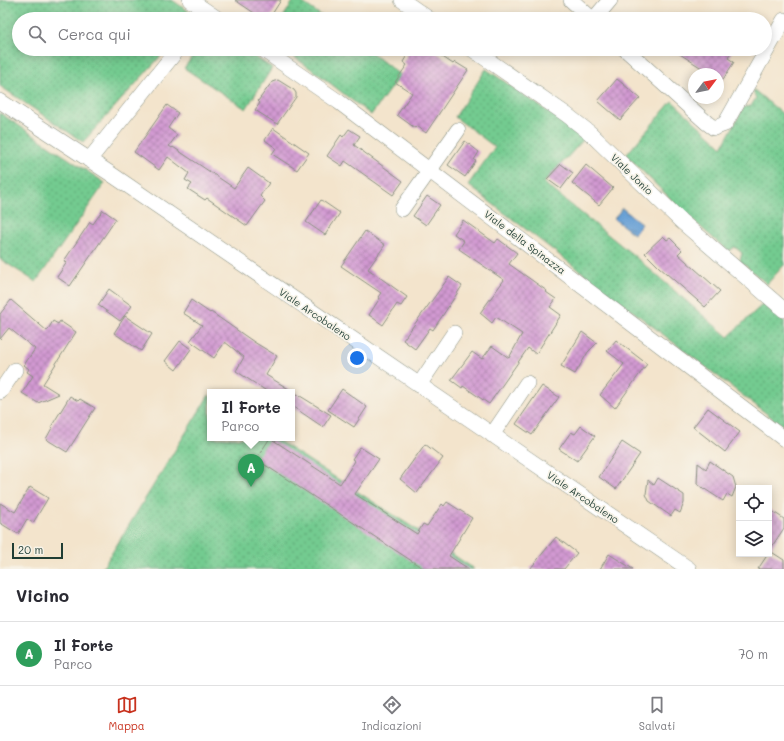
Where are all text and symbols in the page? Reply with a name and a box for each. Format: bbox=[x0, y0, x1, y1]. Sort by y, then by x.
search box bbox=[12, 12, 772, 56]
icon: search bbox=[26, 23, 48, 45]
text: Cerca qui bbox=[58, 24, 131, 44]
north arrow bbox=[688, 68, 724, 104]
street label: Viale Jonio bbox=[608, 150, 656, 198]
street label: Viale della Spinazza bbox=[481, 207, 569, 277]
street label: Viale Arcobaleno bbox=[276, 285, 354, 343]
your location bbox=[347, 348, 367, 368]
popup bbox=[207, 389, 295, 441]
text: Il Forte bbox=[221, 397, 281, 417]
text: Parco bbox=[221, 417, 259, 434]
pin: A bbox=[238, 454, 264, 487]
street label: Viale Arcobaleno bbox=[544, 468, 622, 526]
map controls bbox=[736, 485, 772, 557]
button: locate bbox=[736, 485, 772, 521]
button: layers bbox=[736, 521, 772, 557]
scale bar bbox=[12, 541, 63, 560]
text: 20 m bbox=[18, 542, 43, 557]
text: Vicino bbox=[16, 584, 69, 606]
text: Il Forte bbox=[54, 635, 113, 655]
text: A bbox=[24, 645, 34, 662]
text: 70 m bbox=[738, 645, 768, 662]
text: Parco bbox=[54, 655, 92, 672]
tab: Mappa bbox=[109, 694, 145, 733]
tab: Indicazioni bbox=[362, 694, 422, 733]
tab: Salvati bbox=[639, 694, 675, 733]

